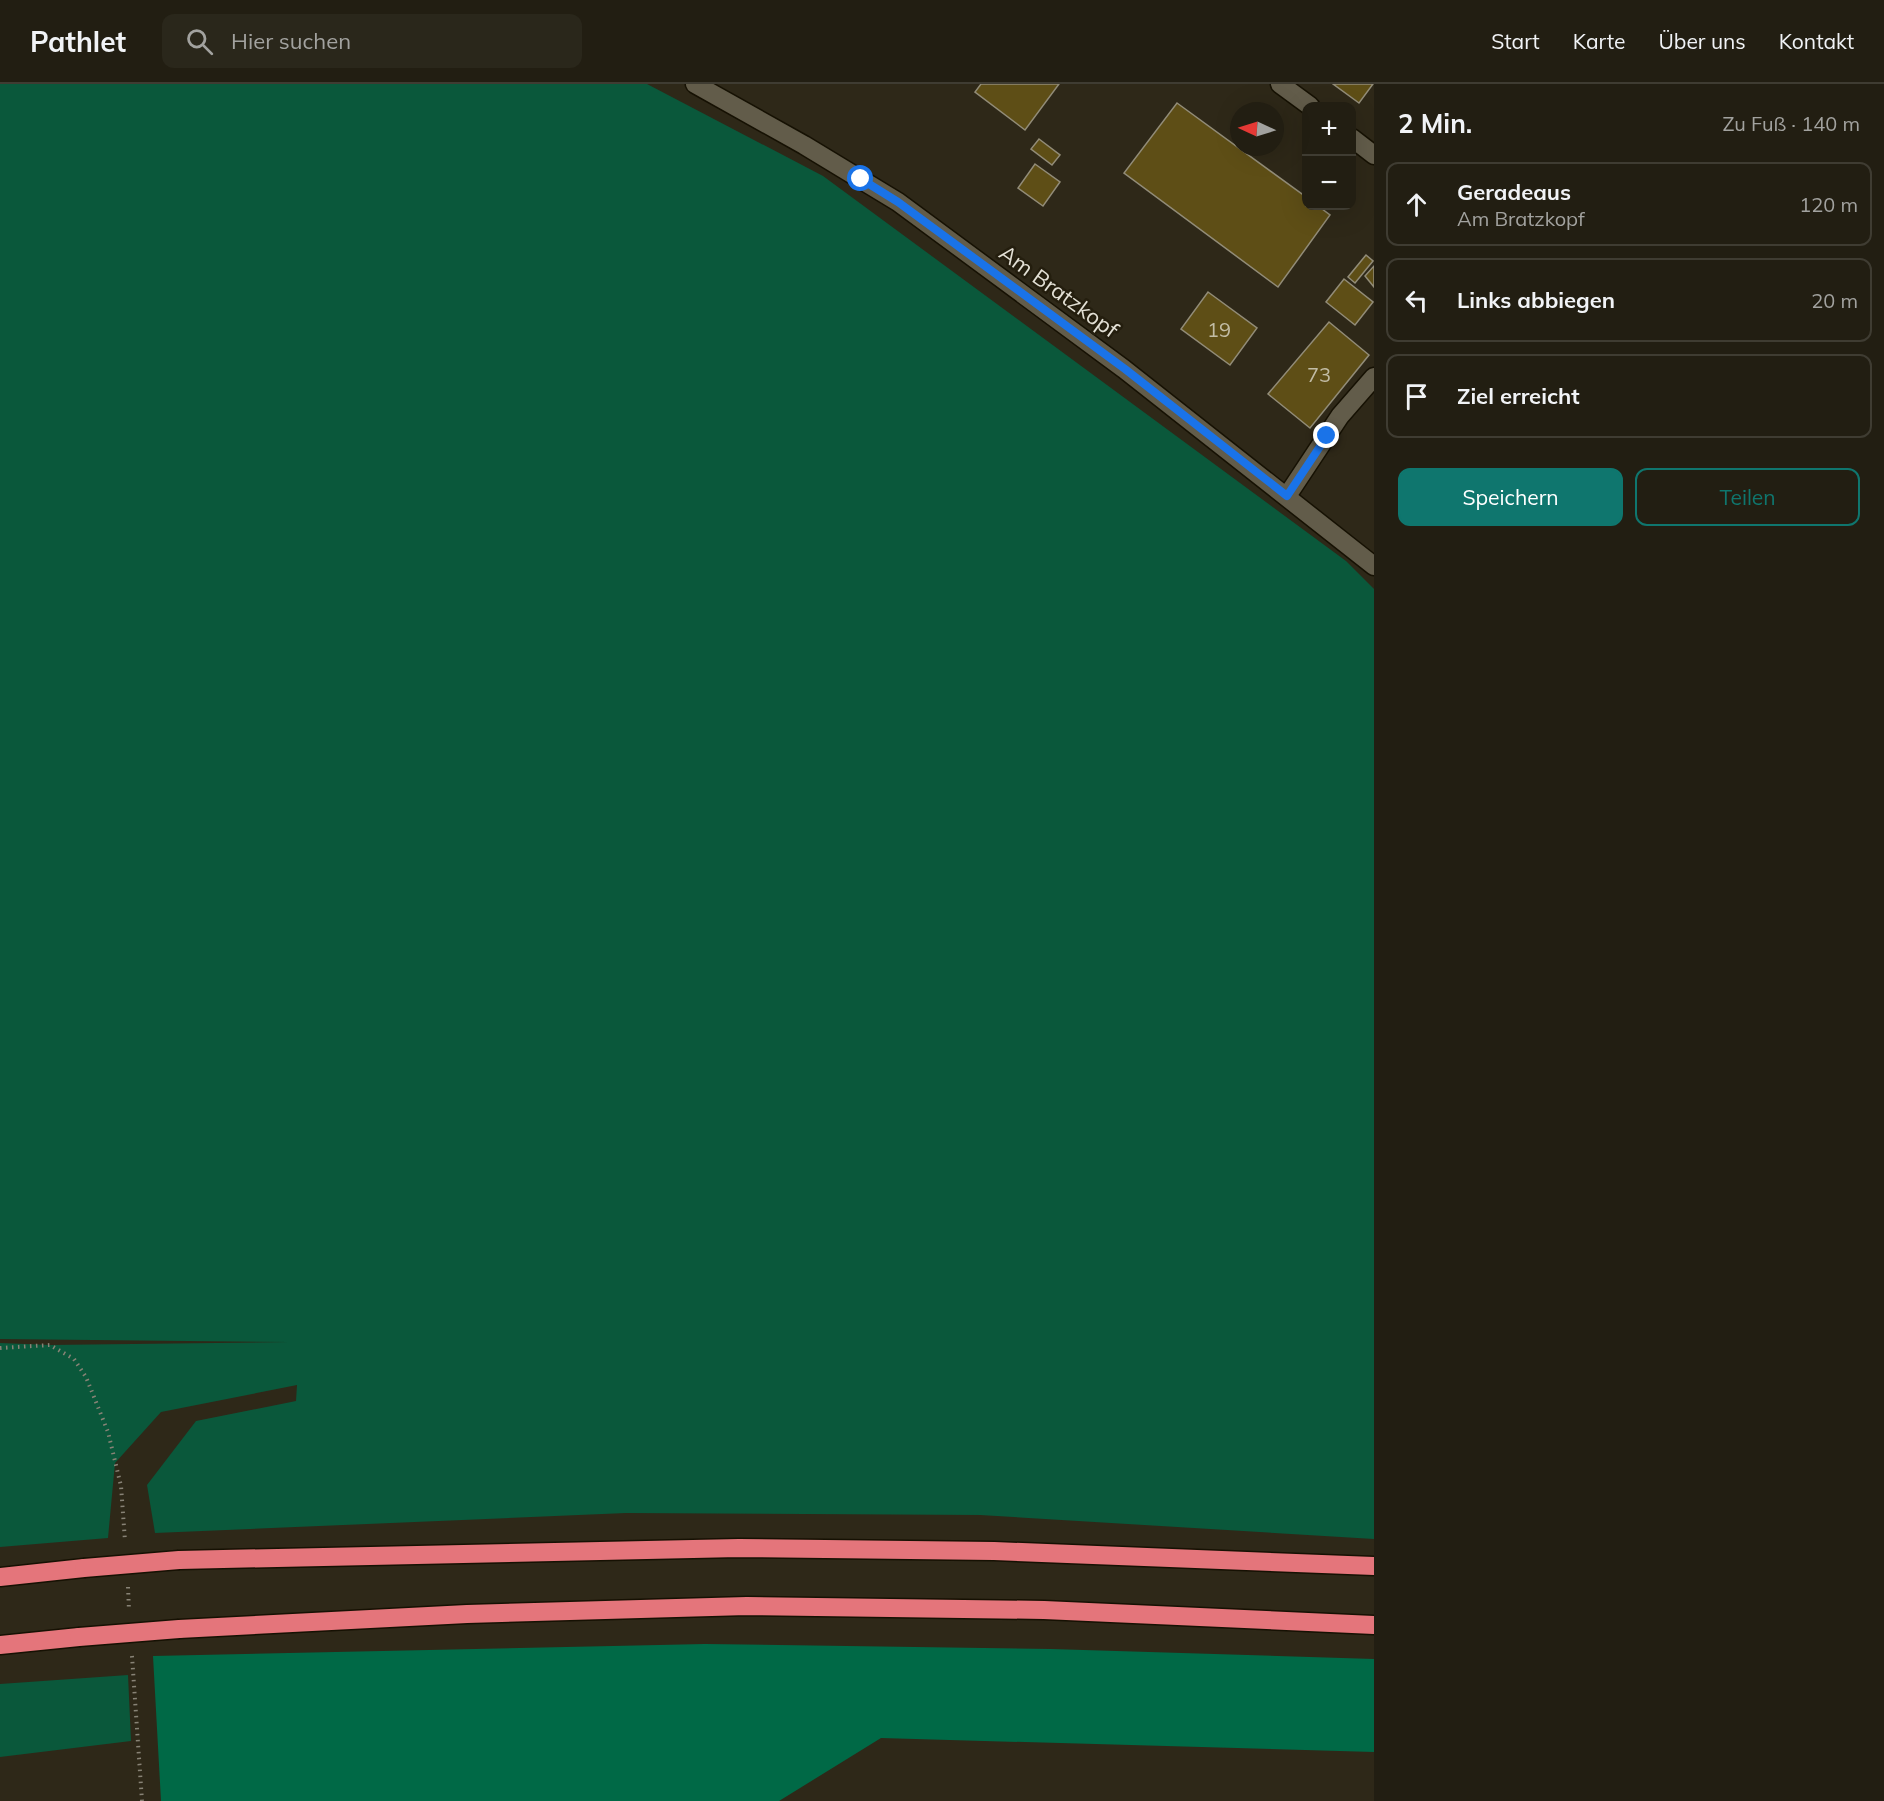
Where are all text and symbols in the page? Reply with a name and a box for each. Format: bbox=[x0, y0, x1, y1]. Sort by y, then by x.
search box bbox=[162, 14, 582, 68]
text: Pathlet bbox=[30, 24, 126, 59]
icon: search bbox=[183, 25, 216, 58]
text: Hier suchen bbox=[231, 27, 351, 55]
text: Start bbox=[1491, 28, 1540, 54]
text: Karte bbox=[1573, 28, 1625, 54]
text: Über uns bbox=[1658, 28, 1746, 54]
text: Kontakt bbox=[1779, 28, 1854, 54]
north arrow bbox=[1230, 102, 1284, 156]
map controls bbox=[1302, 102, 1356, 210]
button: + bbox=[1302, 102, 1356, 156]
text: 2 Min. bbox=[1398, 107, 1472, 140]
text: Zu Fuß · 140 m bbox=[1722, 111, 1860, 136]
button: − bbox=[1302, 156, 1356, 210]
route start bbox=[847, 165, 873, 191]
text: Geradeaus bbox=[1457, 178, 1571, 206]
icon: ahead bbox=[1400, 188, 1433, 221]
text: 120 m bbox=[1799, 192, 1858, 217]
text: Am Bratzkopf bbox=[1457, 206, 1585, 231]
street label: Am Bratzkopf bbox=[994, 238, 1125, 344]
icon: left bbox=[1400, 284, 1433, 317]
text: Links abbiegen bbox=[1457, 286, 1615, 314]
text: 20 m bbox=[1811, 288, 1858, 313]
house number: 19 bbox=[1207, 317, 1231, 342]
house number: 73 bbox=[1307, 362, 1331, 387]
icon: arrive bbox=[1400, 380, 1433, 413]
text: Ziel erreicht bbox=[1457, 382, 1580, 410]
route end bbox=[1313, 422, 1339, 448]
button: Speichern bbox=[1398, 468, 1623, 526]
button: Teilen bbox=[1635, 468, 1860, 526]

